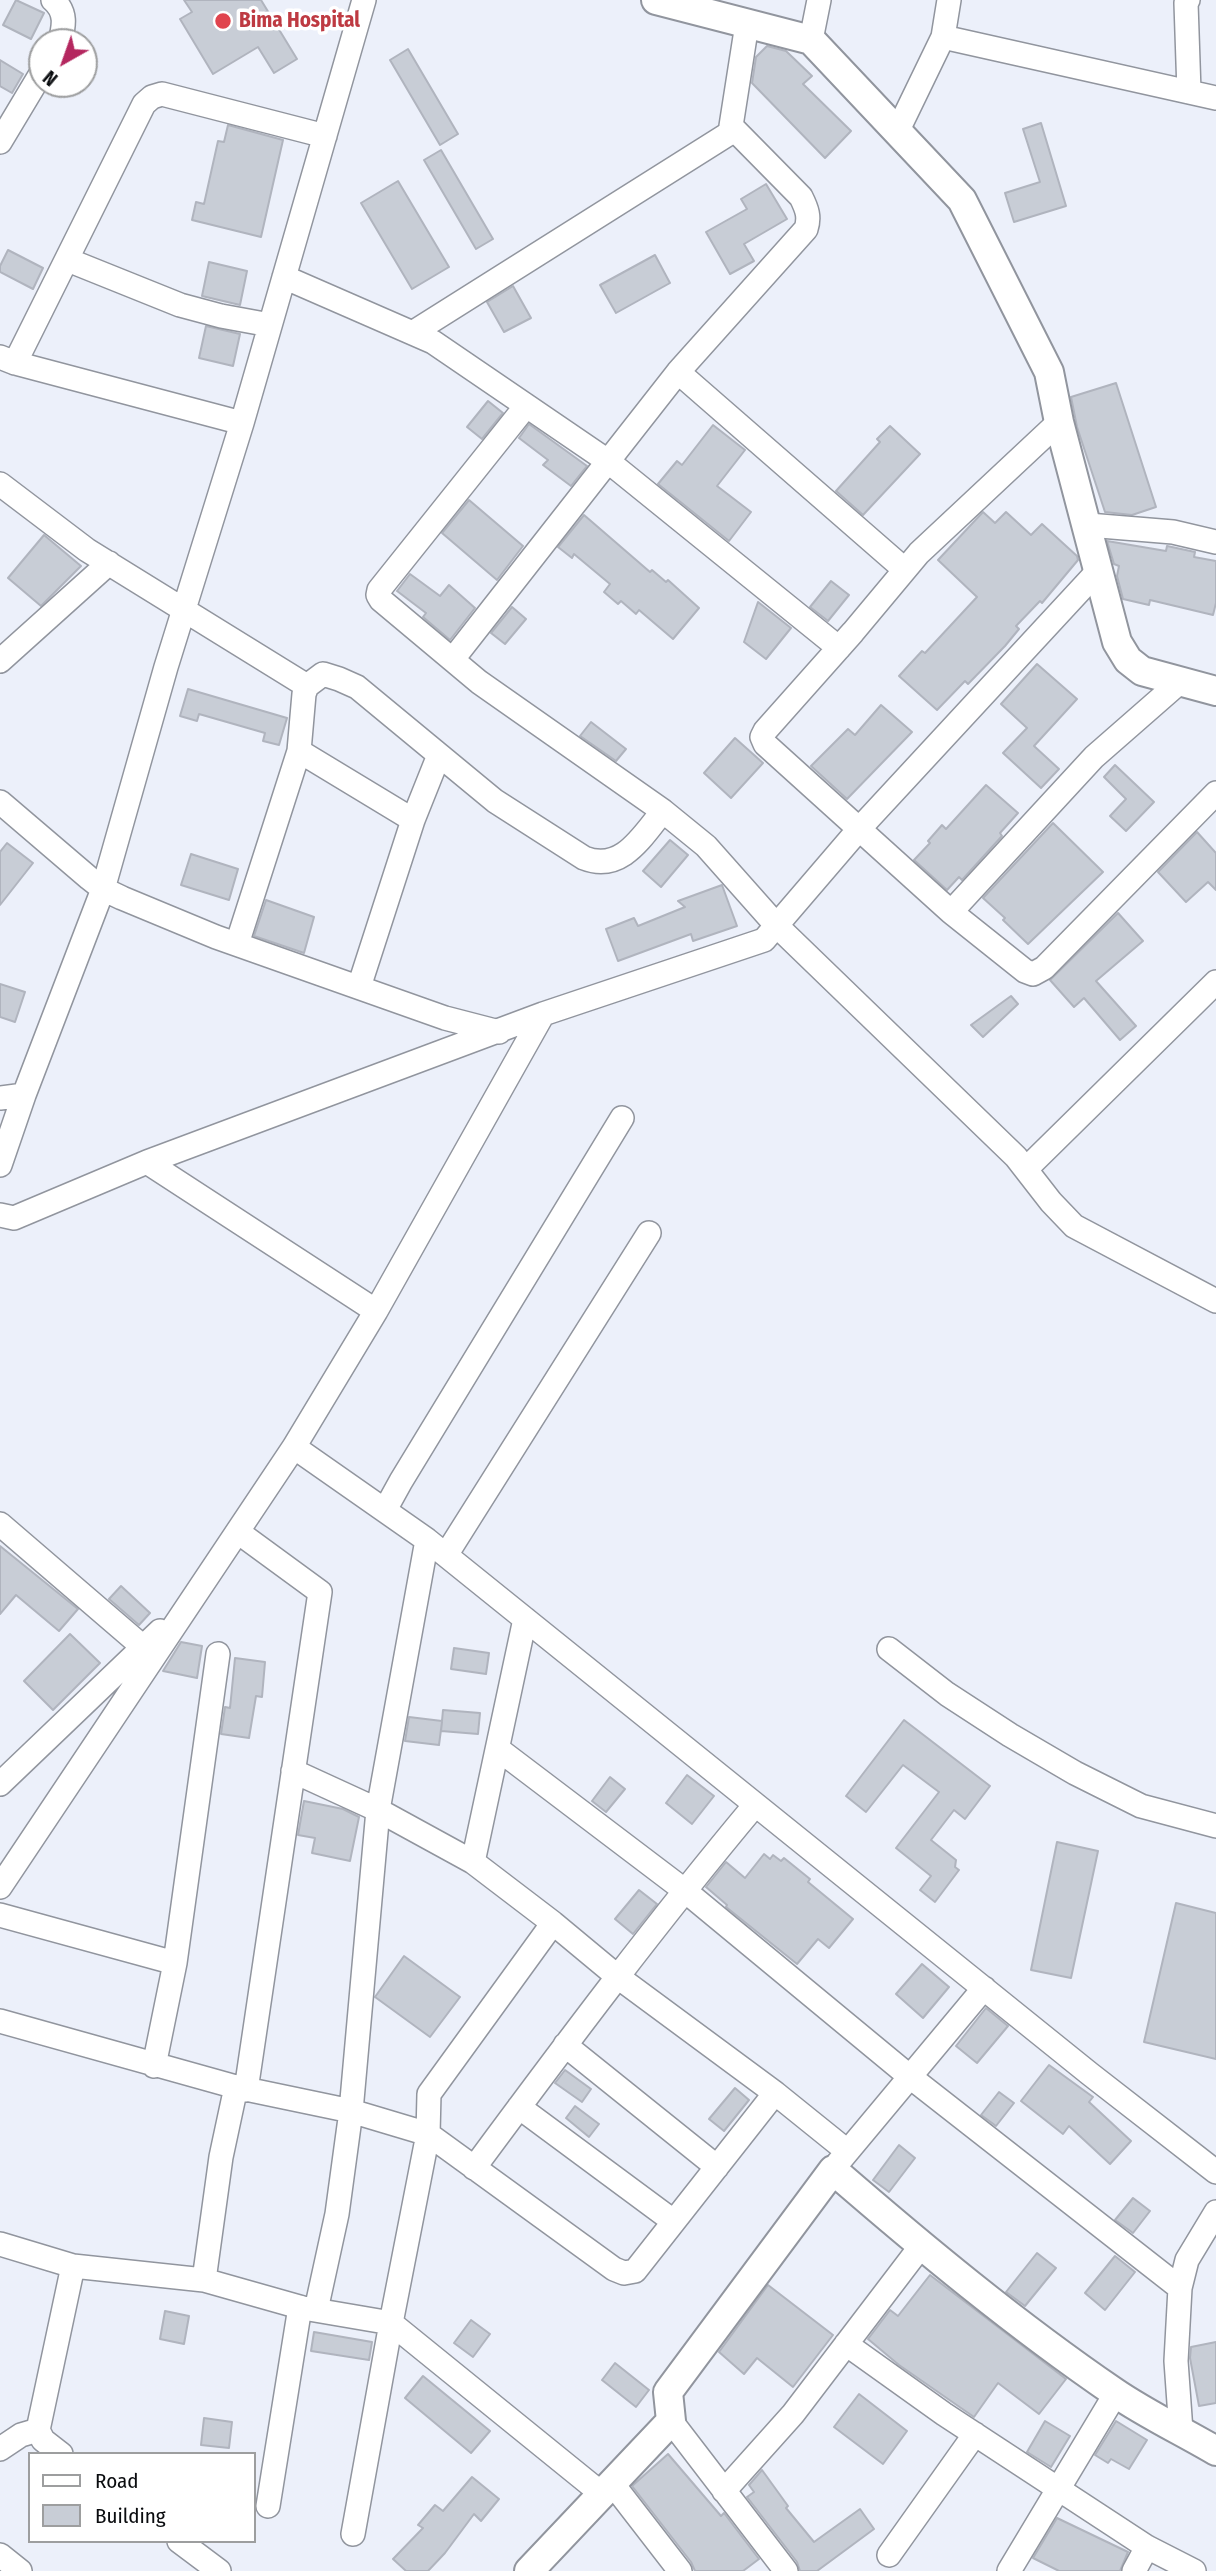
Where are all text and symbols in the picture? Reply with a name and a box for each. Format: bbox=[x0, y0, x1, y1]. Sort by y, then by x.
place label: Bima Hospital bbox=[239, 8, 360, 34]
marker: Bima Hospital bbox=[213, 11, 233, 31]
north arrow bbox=[28, 28, 98, 98]
text: N bbox=[39, 65, 62, 90]
legend bbox=[28, 2452, 256, 2543]
text: Road bbox=[95, 2468, 139, 2494]
text: Building bbox=[95, 2503, 166, 2529]

